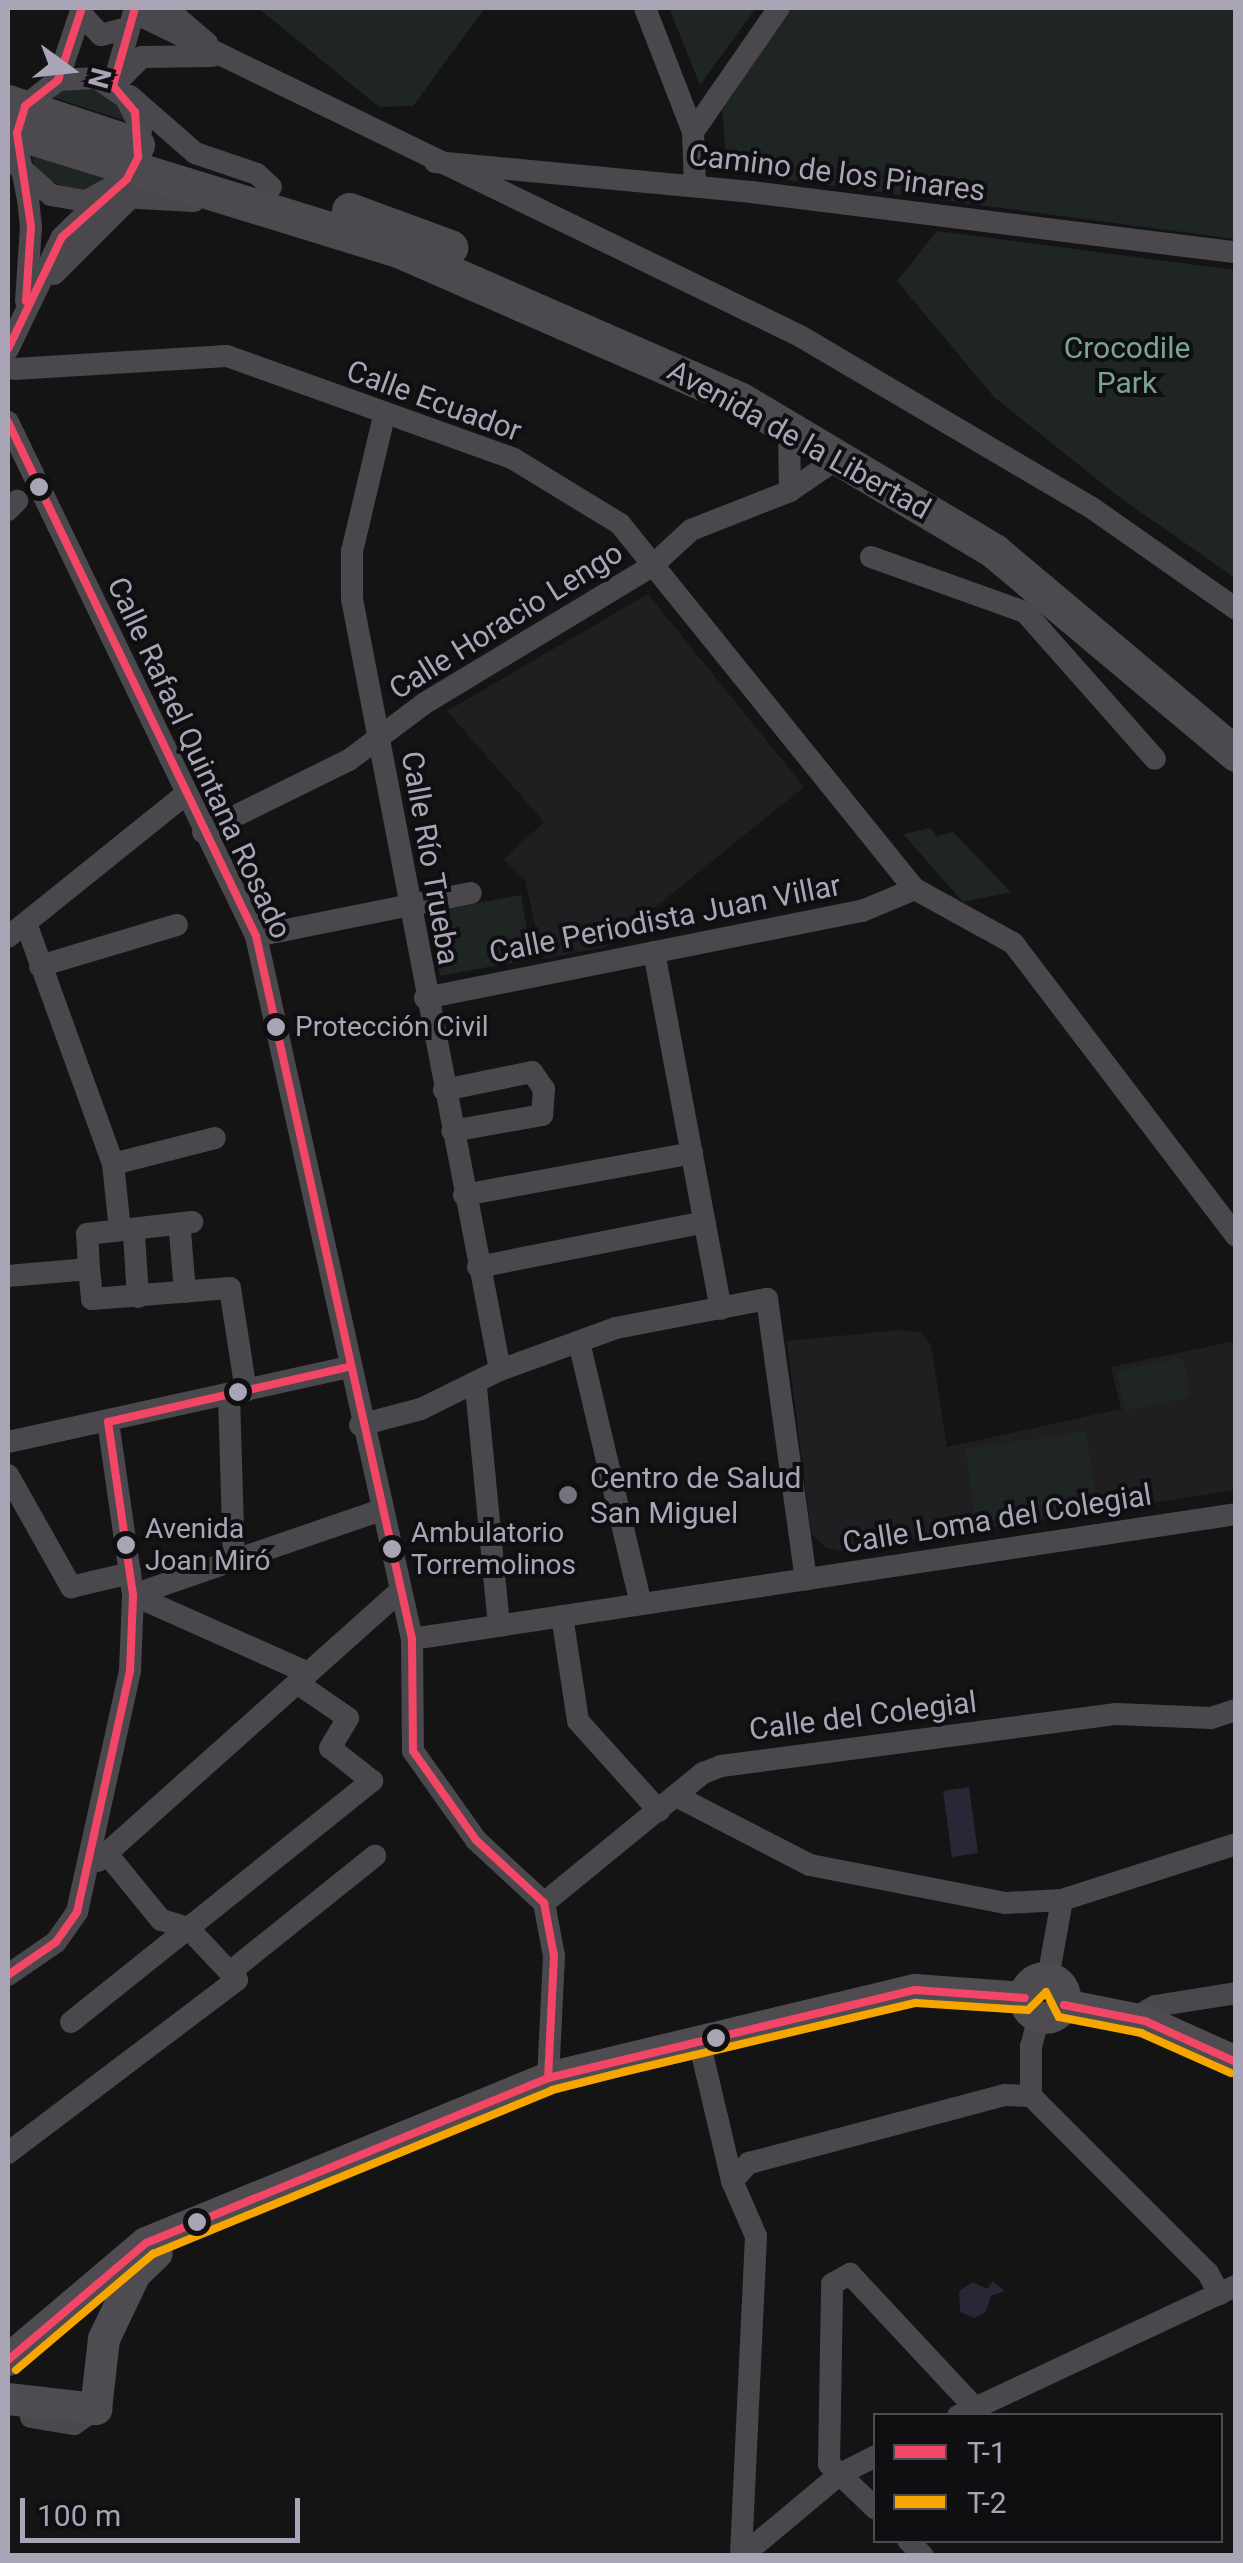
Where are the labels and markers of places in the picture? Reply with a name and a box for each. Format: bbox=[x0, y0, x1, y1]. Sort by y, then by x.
unlabelled marker bbox=[29, 477, 49, 497]
place label: Protección Civil bbox=[295, 1010, 489, 1044]
marker: Protección Civil bbox=[266, 1017, 286, 1037]
unlabelled marker bbox=[228, 1382, 248, 1402]
place label: Centro de Salud San Miguel bbox=[590, 1460, 801, 1530]
marker: Centro de Salud San Miguel bbox=[555, 1482, 581, 1508]
place label: Avenida Joan Miró bbox=[145, 1512, 270, 1578]
place label: Ambulatorio Torremolinos bbox=[411, 1516, 576, 1582]
marker: Avenida Joan Miró bbox=[116, 1535, 136, 1555]
marker: Ambulatorio Torremolinos bbox=[382, 1539, 402, 1559]
unlabelled marker bbox=[706, 2028, 726, 2048]
unlabelled marker bbox=[187, 2212, 207, 2232]

